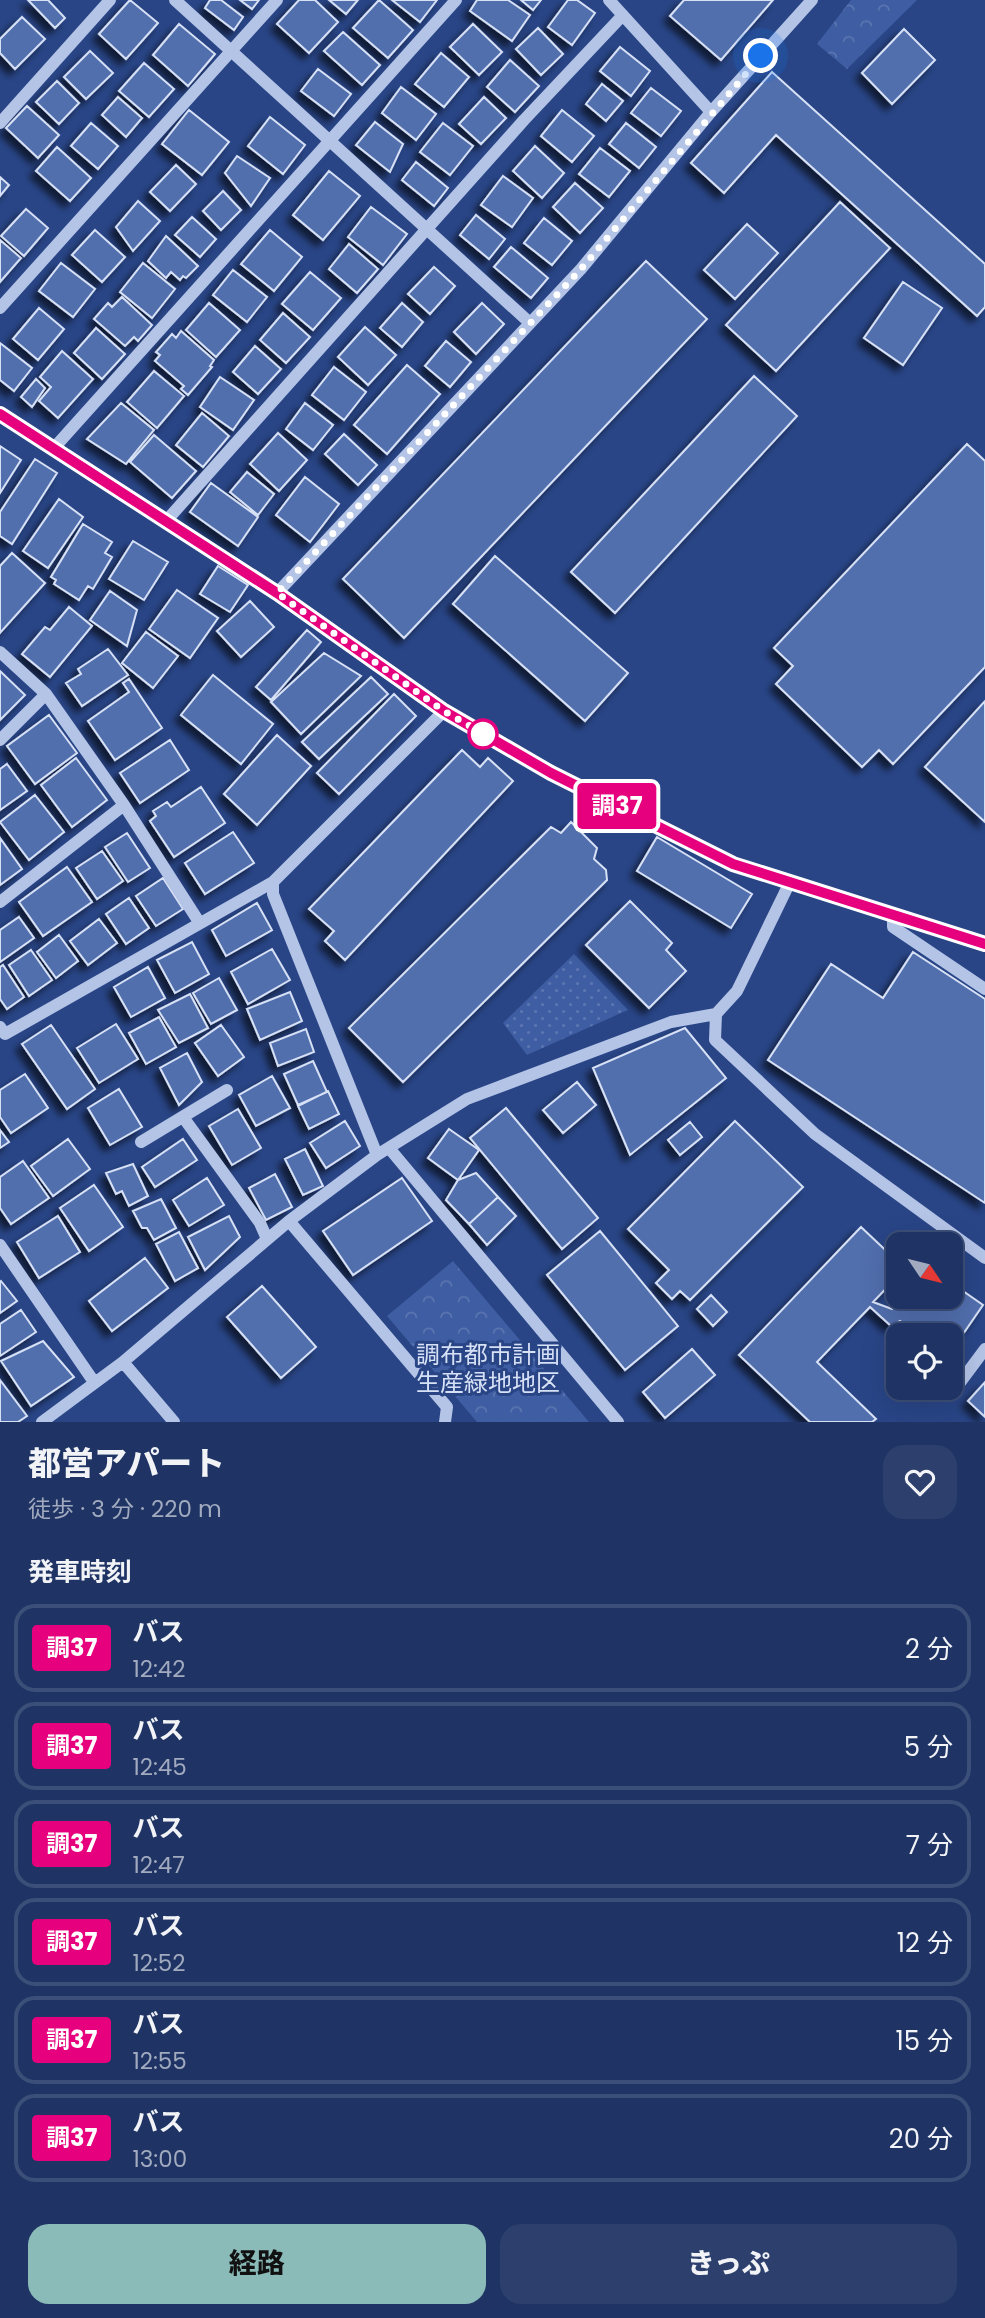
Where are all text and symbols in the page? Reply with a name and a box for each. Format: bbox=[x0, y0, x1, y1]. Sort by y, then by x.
your location bbox=[743, 38, 778, 73]
unlabelled marker bbox=[468, 719, 498, 749]
line badge: 調37 bbox=[577, 783, 657, 829]
text: 調37 bbox=[591, 789, 643, 822]
north arrow bbox=[886, 1232, 962, 1309]
map controls bbox=[886, 1232, 963, 1400]
button: locate bbox=[886, 1323, 963, 1400]
park label: 調布都市計画 生産緑地地区 bbox=[416, 1338, 560, 1399]
text: 都営アパート bbox=[28, 1440, 225, 1487]
button: heart bbox=[883, 1445, 957, 1519]
text: 徒歩 · 3 分 · 220 m bbox=[28, 1493, 222, 1525]
text: 発車時刻 bbox=[28, 1554, 132, 1590]
text: バス bbox=[132, 1614, 184, 1650]
text: 調37 bbox=[46, 1631, 97, 1664]
text: 2 分 bbox=[905, 1631, 953, 1667]
text: 12:42 bbox=[132, 1653, 186, 1685]
text: バス bbox=[132, 1712, 184, 1748]
text: 調37 bbox=[46, 1729, 97, 1762]
text: 5 分 bbox=[904, 1729, 953, 1765]
text: 12:45 bbox=[132, 1751, 187, 1783]
text: バス bbox=[132, 1810, 184, 1846]
text: 調37 bbox=[46, 1827, 97, 1860]
text: 7 分 bbox=[906, 1827, 953, 1863]
text: 12:47 bbox=[132, 1849, 185, 1881]
text: バス bbox=[132, 1908, 184, 1944]
text: 調37 bbox=[46, 1925, 97, 1958]
text: 12 分 bbox=[897, 1925, 953, 1961]
text: 12:52 bbox=[132, 1947, 186, 1979]
text: バス bbox=[132, 2006, 184, 2042]
text: 調37 bbox=[46, 2023, 97, 2056]
text: 15 分 bbox=[895, 2023, 953, 2059]
text: 12:55 bbox=[132, 2045, 187, 2077]
text: バス bbox=[132, 2104, 184, 2140]
text: 調37 bbox=[46, 2121, 97, 2154]
text: 20 分 bbox=[889, 2121, 953, 2157]
text: 13:00 bbox=[132, 2143, 187, 2175]
button: 経路 bbox=[28, 2224, 486, 2304]
button: きっぷ bbox=[500, 2224, 957, 2304]

